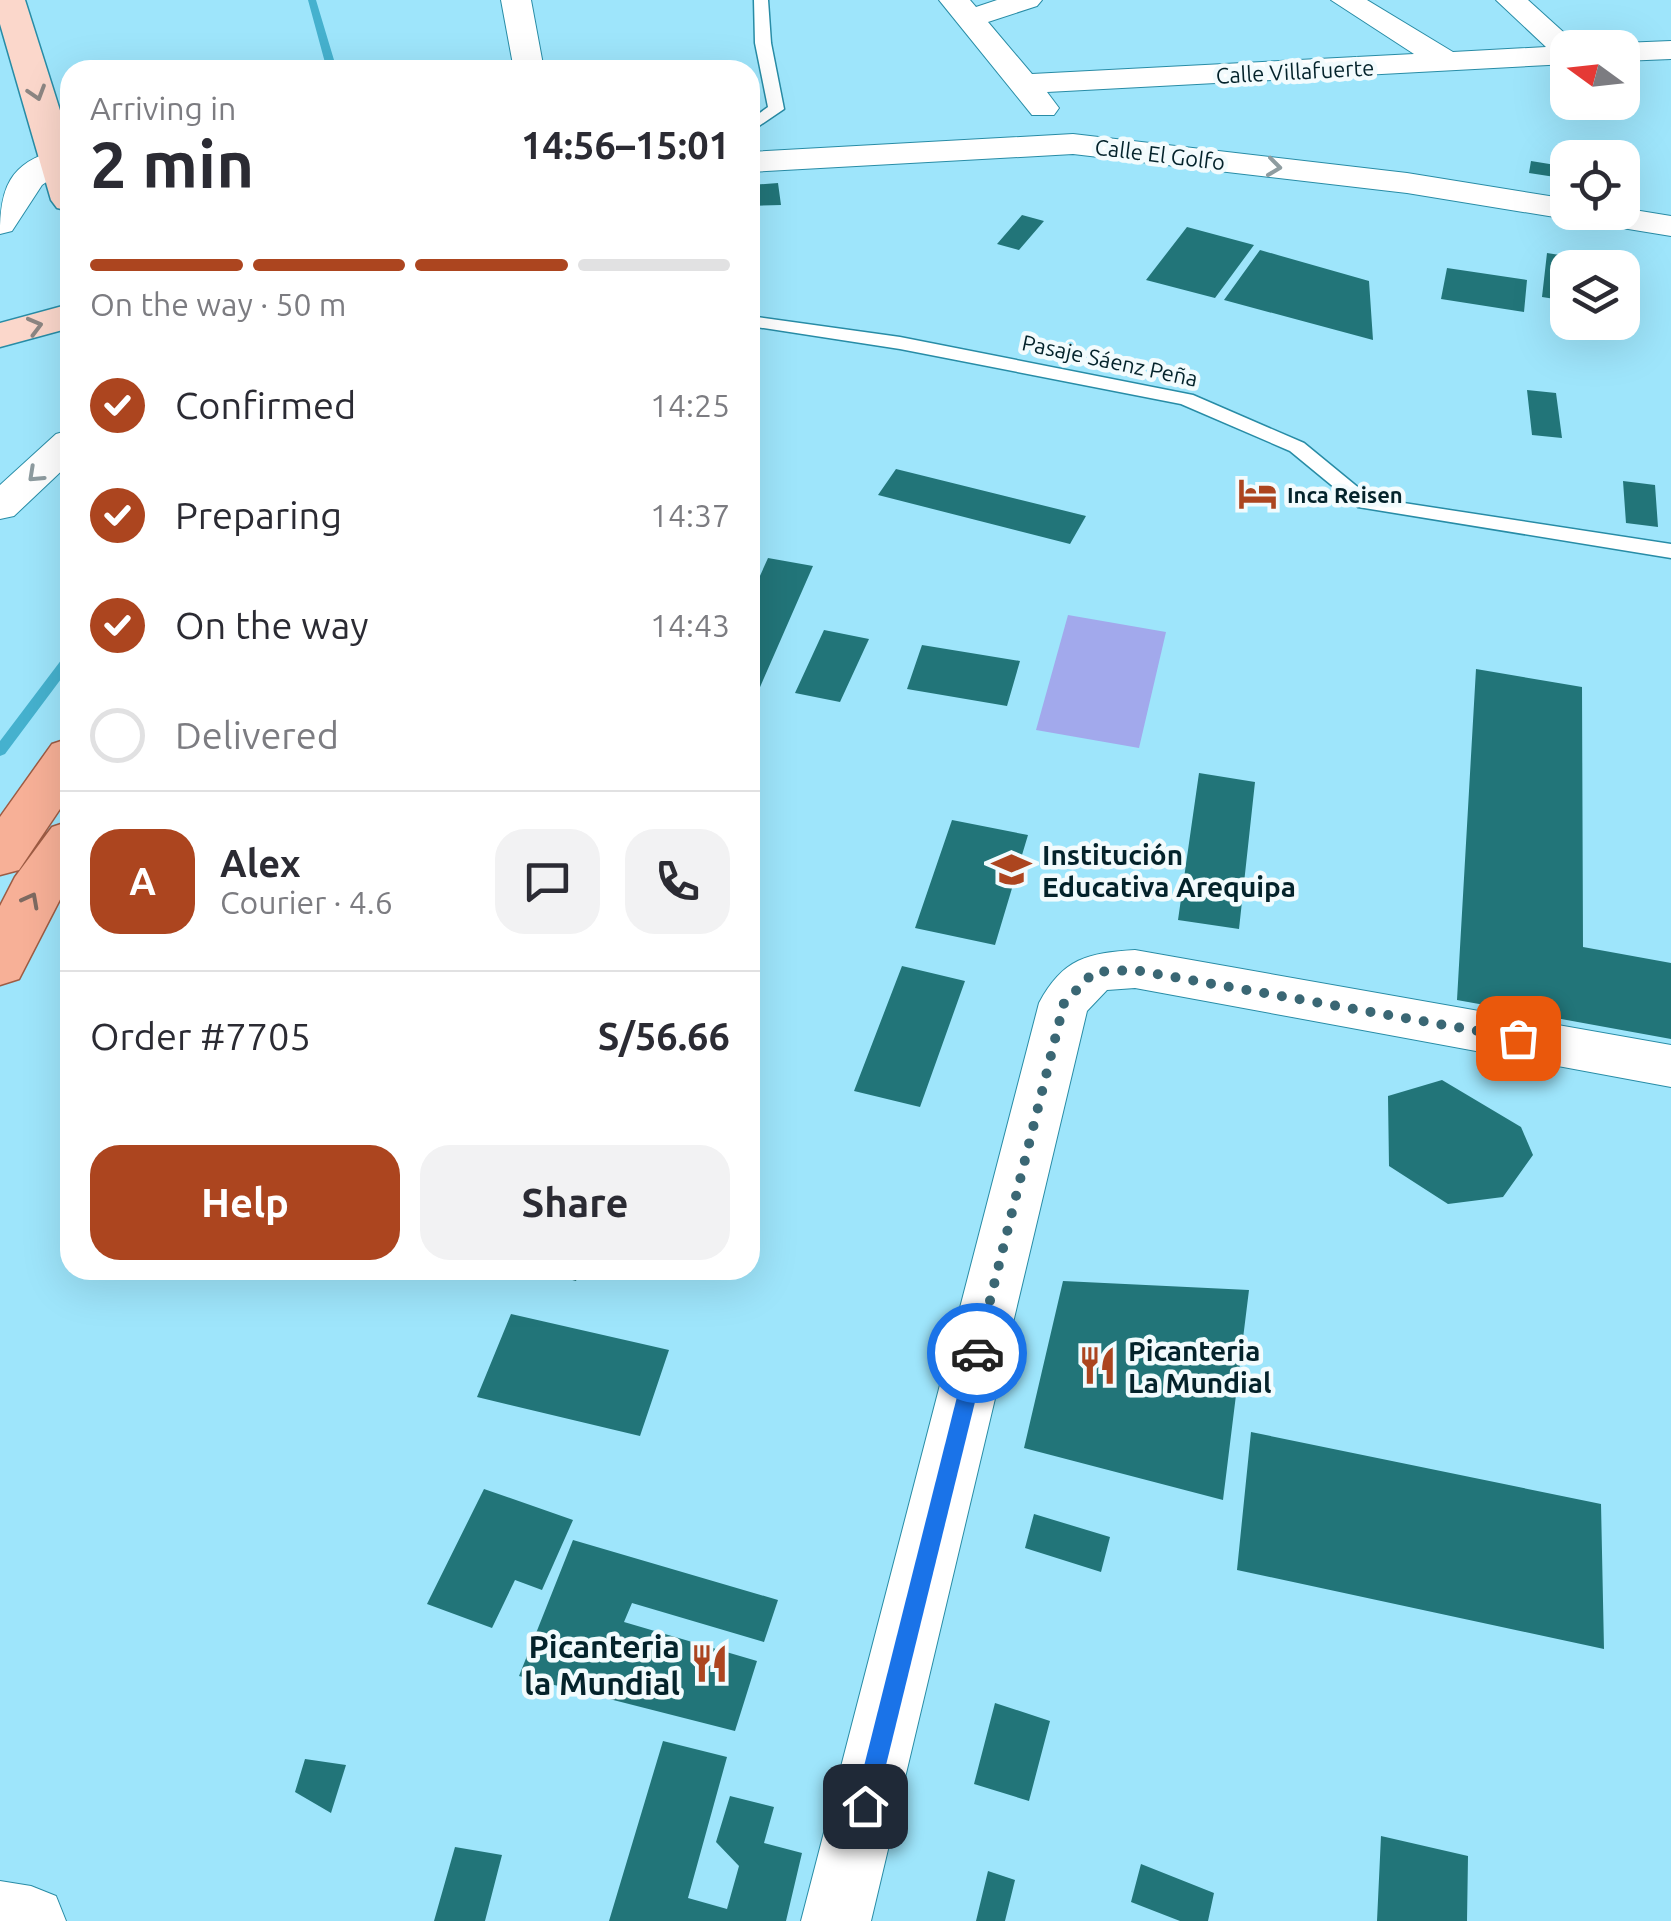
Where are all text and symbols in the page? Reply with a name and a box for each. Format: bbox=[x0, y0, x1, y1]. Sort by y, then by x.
north arrow bbox=[1550, 30, 1640, 120]
map controls bbox=[1550, 30, 1640, 340]
street label: Calle Villafuerte bbox=[1215, 54, 1375, 88]
one-way arrow bbox=[25, 84, 46, 101]
text: Arriving in bbox=[90, 90, 236, 126]
text: 14:56–15:01 bbox=[521, 124, 730, 166]
text: 2 min bbox=[90, 127, 254, 200]
street label: Calle El Golfo bbox=[1093, 134, 1227, 174]
button: locate bbox=[1550, 140, 1640, 230]
one-way arrow bbox=[1267, 156, 1283, 177]
button: layers bbox=[1550, 250, 1640, 340]
text: On the way · 50 m bbox=[90, 286, 346, 322]
one-way arrow bbox=[26, 317, 43, 338]
street label: Pasaje Sáenz Peña bbox=[1020, 329, 1200, 391]
icon: check bbox=[90, 378, 145, 433]
text: Confirmed bbox=[175, 384, 356, 426]
text: 14:25 bbox=[650, 387, 730, 423]
one-way arrow bbox=[28, 463, 47, 481]
hotel icon: Inca Reisen bbox=[1236, 473, 1278, 515]
place label: Inca Reisen bbox=[1287, 482, 1403, 507]
icon: check bbox=[90, 488, 145, 543]
text: Preparing bbox=[175, 494, 342, 536]
text: 14:37 bbox=[650, 497, 730, 533]
icon: check bbox=[90, 598, 145, 653]
text: On the way bbox=[175, 604, 368, 646]
text: 14:43 bbox=[650, 607, 730, 643]
text: Delivered bbox=[175, 714, 339, 756]
button: chat bbox=[495, 829, 600, 934]
button: phone bbox=[625, 829, 730, 934]
place label: Institución Educativa Arequipa bbox=[1042, 839, 1296, 902]
text: Alex bbox=[220, 842, 301, 884]
school or university icon: Institución Educativa Arequipa bbox=[991, 849, 1033, 891]
text: A bbox=[129, 860, 156, 902]
text: Courier · 4.6 bbox=[220, 884, 393, 920]
one-way arrow bbox=[18, 892, 38, 910]
pin bbox=[1476, 996, 1561, 1081]
icon: bag bbox=[1491, 1011, 1546, 1066]
text: Order #7705 bbox=[90, 1015, 311, 1057]
text: S/56.66 bbox=[598, 1015, 730, 1057]
button: Help bbox=[90, 1145, 400, 1260]
button: Share bbox=[420, 1145, 730, 1260]
courier bbox=[927, 1303, 1027, 1403]
icon: car bbox=[950, 1326, 1005, 1381]
place label: Picanteria La Mundial bbox=[1128, 1335, 1271, 1398]
restaurant icon: Picanteria La Mundial bbox=[1077, 1345, 1119, 1387]
place label: Picanteria la Mundial bbox=[524, 1628, 680, 1701]
restaurant icon: Picanteria la Mundial bbox=[689, 1643, 731, 1685]
pin bbox=[823, 1764, 908, 1849]
icon: home bbox=[838, 1779, 893, 1834]

